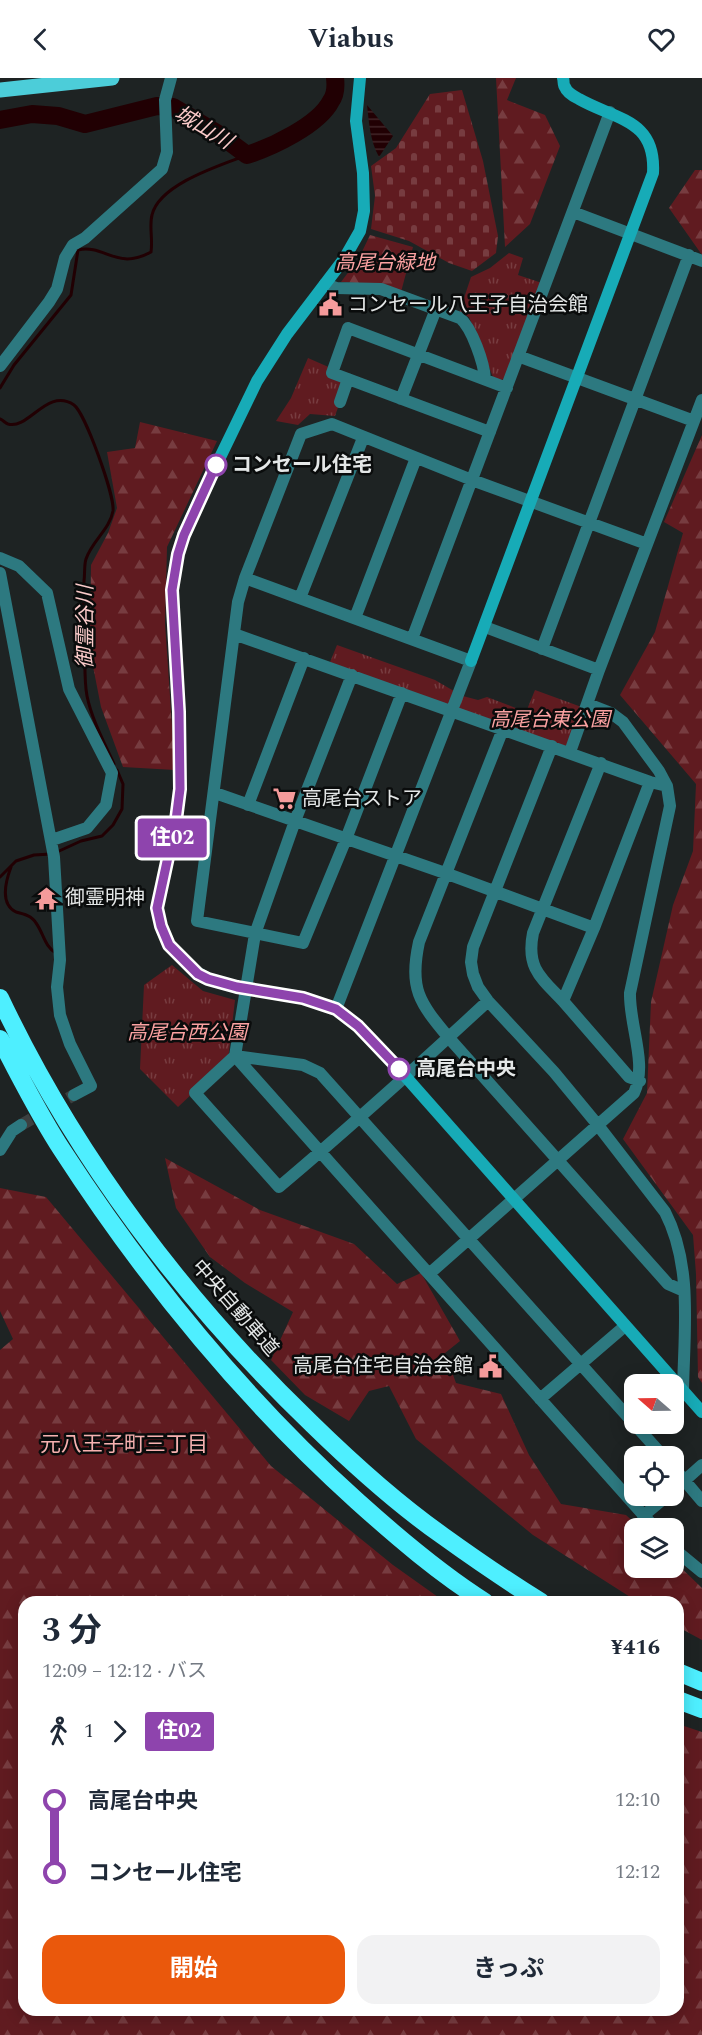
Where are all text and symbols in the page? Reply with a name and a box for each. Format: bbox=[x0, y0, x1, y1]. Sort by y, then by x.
text: Viabus bbox=[308, 18, 394, 60]
icon: back bbox=[24, 23, 57, 56]
icon: heart bbox=[645, 23, 678, 56]
water label: 城山川 bbox=[168, 98, 240, 159]
park label: 高尾台緑地 bbox=[335, 248, 437, 278]
place label: コンセール八王子自治会館 bbox=[348, 290, 588, 320]
public building icon: コンセール八王子自治会館 bbox=[317, 292, 343, 318]
place label: コンセール住宅 bbox=[232, 450, 372, 480]
marker: コンセール住宅 bbox=[205, 454, 227, 476]
water label: 御霊谷川 bbox=[70, 583, 102, 669]
park label: 高尾台東公園 bbox=[490, 705, 613, 735]
place label: 高尾台ストア bbox=[302, 784, 422, 814]
supermarket icon: 高尾台ストア bbox=[271, 786, 297, 812]
line badge: 住02 bbox=[138, 818, 207, 858]
text: 住02 bbox=[150, 822, 194, 854]
place label: 御霊明神 bbox=[65, 883, 145, 913]
temple icon: 御霊明神 bbox=[34, 885, 60, 911]
park label: 高尾台西公園 bbox=[127, 1018, 250, 1048]
place label: 高尾台中央 bbox=[416, 1054, 516, 1084]
marker: 高尾台中央 bbox=[388, 1058, 410, 1080]
street label: 中央自動車道 bbox=[184, 1253, 286, 1363]
place label: 高尾台住宅自治会館 bbox=[293, 1351, 473, 1381]
public building icon: 高尾台住宅自治会館 bbox=[478, 1353, 504, 1379]
north arrow bbox=[624, 1374, 684, 1434]
map controls bbox=[624, 1374, 684, 1578]
district label: 元八王子町三丁目 bbox=[40, 1429, 208, 1461]
button: locate bbox=[624, 1446, 684, 1506]
button: layers bbox=[624, 1518, 684, 1578]
text: 3 分 bbox=[42, 1606, 102, 1656]
text: ¥416 bbox=[611, 1631, 660, 1664]
text: 12:09 – 12:12 · バス bbox=[42, 1656, 207, 1686]
icon: walk bbox=[42, 1715, 75, 1748]
icon: forward bbox=[103, 1715, 136, 1748]
text: 住02 bbox=[157, 1715, 202, 1747]
text: 1 bbox=[84, 1716, 94, 1746]
text: 高尾台中央 bbox=[88, 1785, 198, 1818]
text: 12:10 bbox=[615, 1785, 660, 1815]
text: コンセール住宅 bbox=[88, 1857, 242, 1890]
text: 12:12 bbox=[615, 1857, 660, 1887]
button: 開始 bbox=[42, 1935, 345, 2004]
button: きっぷ bbox=[357, 1935, 660, 2004]

